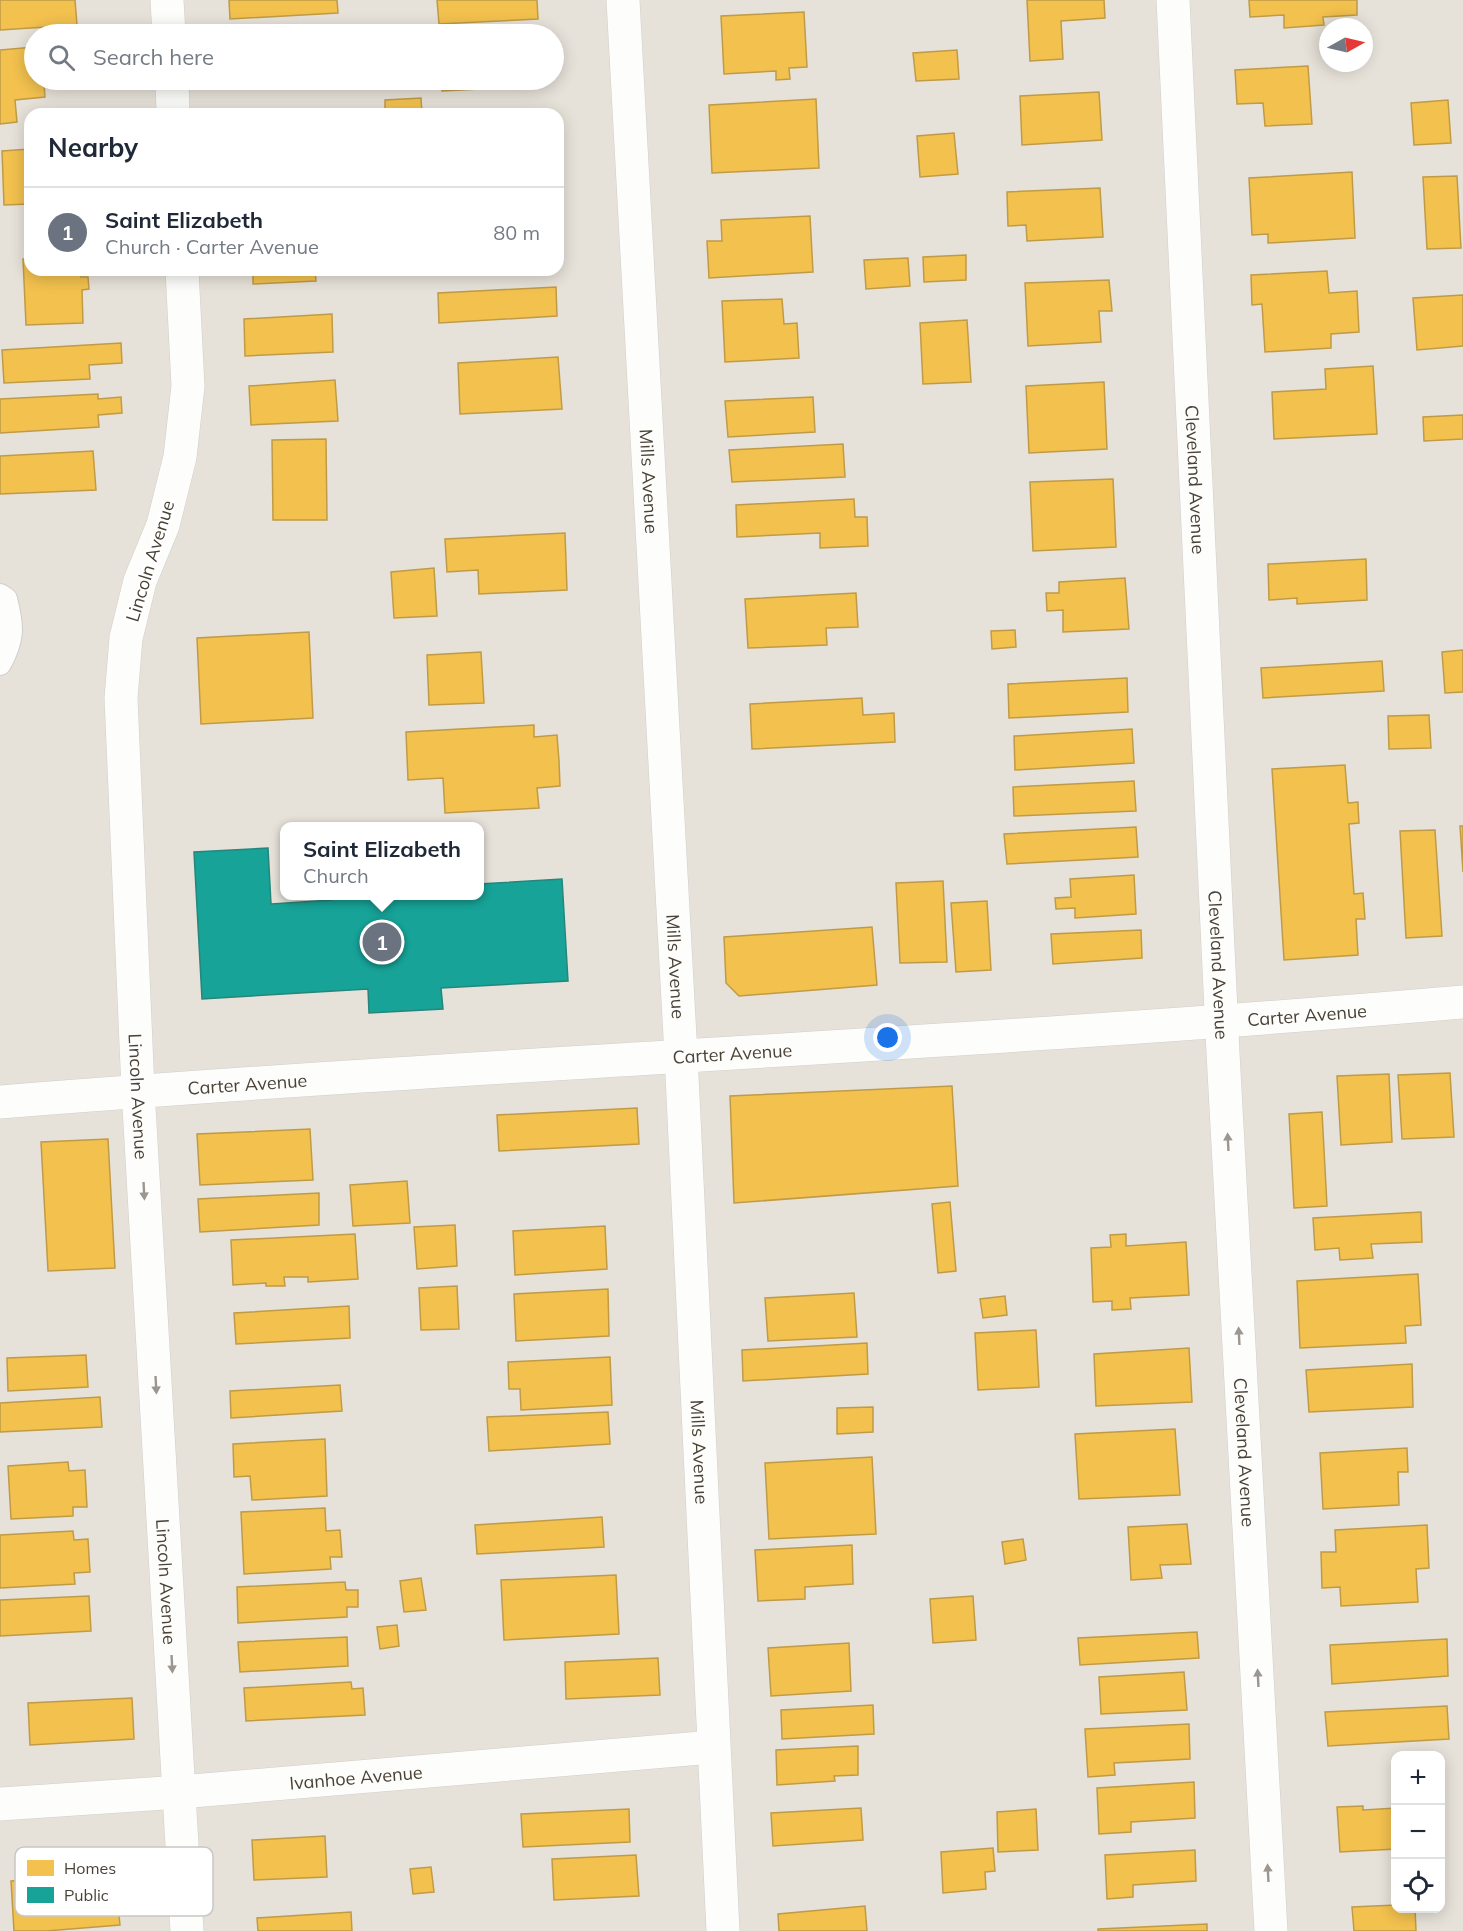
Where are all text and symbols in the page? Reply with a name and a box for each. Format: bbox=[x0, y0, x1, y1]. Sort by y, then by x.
north arrow bbox=[1319, 18, 1373, 72]
search box bbox=[24, 24, 564, 90]
icon: search bbox=[45, 41, 78, 74]
text: Search here bbox=[93, 43, 214, 71]
text: Nearby bbox=[48, 131, 138, 164]
text: Saint Elizabeth bbox=[105, 206, 263, 234]
text: 1 bbox=[62, 220, 74, 245]
text: 80 m bbox=[493, 220, 540, 245]
text: Church · Carter Avenue bbox=[105, 234, 319, 259]
street label: Cleveland Avenue bbox=[1181, 404, 1211, 555]
street label: Mills Avenue bbox=[635, 428, 664, 534]
street label: Lincoln Avenue bbox=[121, 497, 179, 625]
popup bbox=[280, 822, 484, 900]
text: Saint Elizabeth bbox=[303, 835, 461, 863]
text: Church bbox=[303, 863, 369, 888]
street label: Cleveland Avenue bbox=[1204, 890, 1234, 1040]
street label: Mills Avenue bbox=[662, 914, 690, 1019]
pin: 1 bbox=[362, 920, 401, 964]
street label: Carter Avenue bbox=[1246, 999, 1368, 1031]
your location bbox=[873, 1023, 902, 1052]
street label: Lincoln Avenue bbox=[124, 1033, 154, 1160]
street label: Carter Avenue bbox=[672, 1038, 793, 1068]
street label: Carter Avenue bbox=[187, 1068, 308, 1099]
one-way arrow bbox=[1224, 1132, 1233, 1151]
one-way arrow bbox=[140, 1181, 149, 1200]
one-way arrow bbox=[1234, 1327, 1243, 1346]
one-way arrow bbox=[151, 1376, 160, 1395]
street label: Cleveland Avenue bbox=[1229, 1377, 1260, 1527]
street label: Mills Avenue bbox=[686, 1399, 714, 1505]
street label: Lincoln Avenue bbox=[152, 1518, 182, 1645]
one-way arrow bbox=[168, 1654, 177, 1673]
one-way arrow bbox=[1253, 1668, 1262, 1687]
map controls bbox=[1391, 1751, 1445, 1913]
button: + bbox=[1391, 1751, 1445, 1805]
street label: Ivanhoe Avenue bbox=[288, 1760, 423, 1794]
button: − bbox=[1391, 1805, 1445, 1859]
legend bbox=[15, 1847, 213, 1916]
text: Homes bbox=[64, 1858, 116, 1878]
button: locate bbox=[1391, 1859, 1445, 1913]
one-way arrow bbox=[1264, 1863, 1273, 1882]
text: Public bbox=[64, 1885, 109, 1905]

